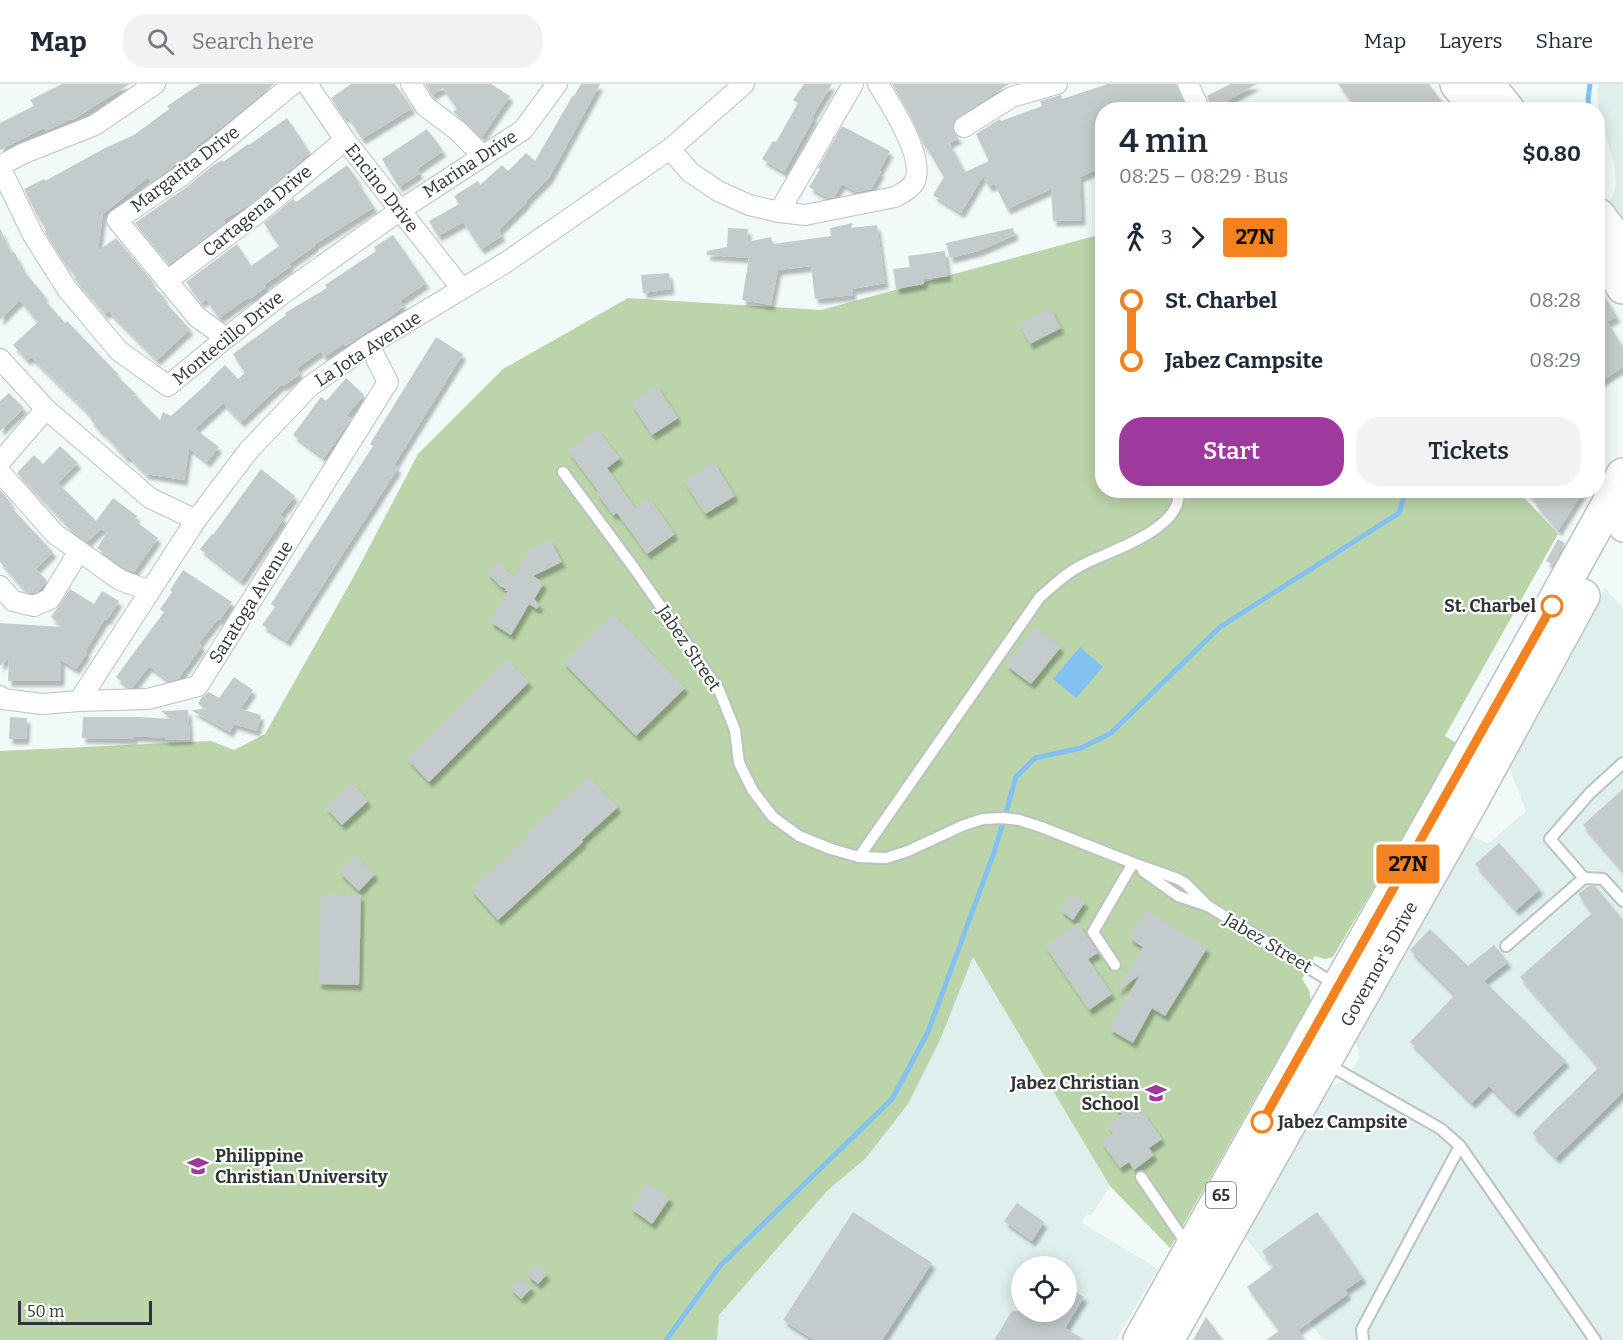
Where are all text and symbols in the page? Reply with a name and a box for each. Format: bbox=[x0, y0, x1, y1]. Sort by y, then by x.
search box bbox=[123, 14, 543, 68]
text: Map bbox=[30, 25, 87, 58]
icon: search bbox=[144, 25, 177, 58]
text: Search here bbox=[192, 28, 314, 55]
text: Map bbox=[1364, 28, 1406, 54]
text: Layers bbox=[1439, 28, 1503, 54]
text: Share bbox=[1536, 28, 1593, 54]
street label: Margarita Drive bbox=[126, 121, 244, 217]
text: 4 min bbox=[1119, 121, 1208, 161]
street label: Marina Drive bbox=[419, 125, 521, 203]
street label: Encino Drive bbox=[341, 139, 423, 237]
text: $0.80 bbox=[1522, 140, 1581, 167]
street label: Cartagena Drive bbox=[198, 160, 316, 262]
text: 08:25 – 08:29 · Bus bbox=[1119, 164, 1288, 188]
icon: walk bbox=[1119, 221, 1152, 254]
icon: forward bbox=[1181, 221, 1214, 254]
text: 27N bbox=[1235, 224, 1275, 250]
text: 3 bbox=[1161, 225, 1172, 249]
street label: Montecillo Drive bbox=[168, 286, 288, 390]
text: St. Charbel bbox=[1165, 287, 1277, 314]
text: 08:28 bbox=[1529, 288, 1581, 312]
street label: La Jota Avenue bbox=[311, 306, 425, 392]
text: Jabez Campsite bbox=[1165, 347, 1323, 374]
text: 08:29 bbox=[1529, 348, 1581, 372]
button: Start bbox=[1119, 417, 1344, 486]
button: Tickets bbox=[1356, 417, 1581, 486]
street label: Saratoga Avenue bbox=[204, 537, 298, 667]
place label: St. Charbel bbox=[1444, 595, 1536, 617]
marker: St. Charbel bbox=[1541, 595, 1563, 617]
street label: Jabez Street bbox=[652, 600, 726, 695]
line badge: 27N bbox=[1374, 844, 1442, 884]
text: 27N bbox=[1388, 851, 1428, 877]
street label: Governor's Drive bbox=[1336, 898, 1422, 1030]
street label: Jabez Street bbox=[1219, 908, 1316, 978]
place label: Jabez Christian School bbox=[1010, 1072, 1139, 1115]
school or university icon: Jabez Christian School bbox=[1144, 1081, 1168, 1105]
marker: Jabez Campsite bbox=[1251, 1111, 1273, 1133]
place label: Jabez Campsite bbox=[1277, 1111, 1407, 1133]
place label: Philippine Christian University bbox=[215, 1145, 389, 1188]
school or university icon: Philippine Christian University bbox=[186, 1154, 210, 1178]
road number: 65 bbox=[1206, 1182, 1236, 1208]
map controls bbox=[1011, 1256, 1077, 1322]
button: locate bbox=[1011, 1256, 1077, 1322]
scale bar bbox=[18, 1298, 152, 1326]
text: 50 m bbox=[27, 1302, 64, 1321]

